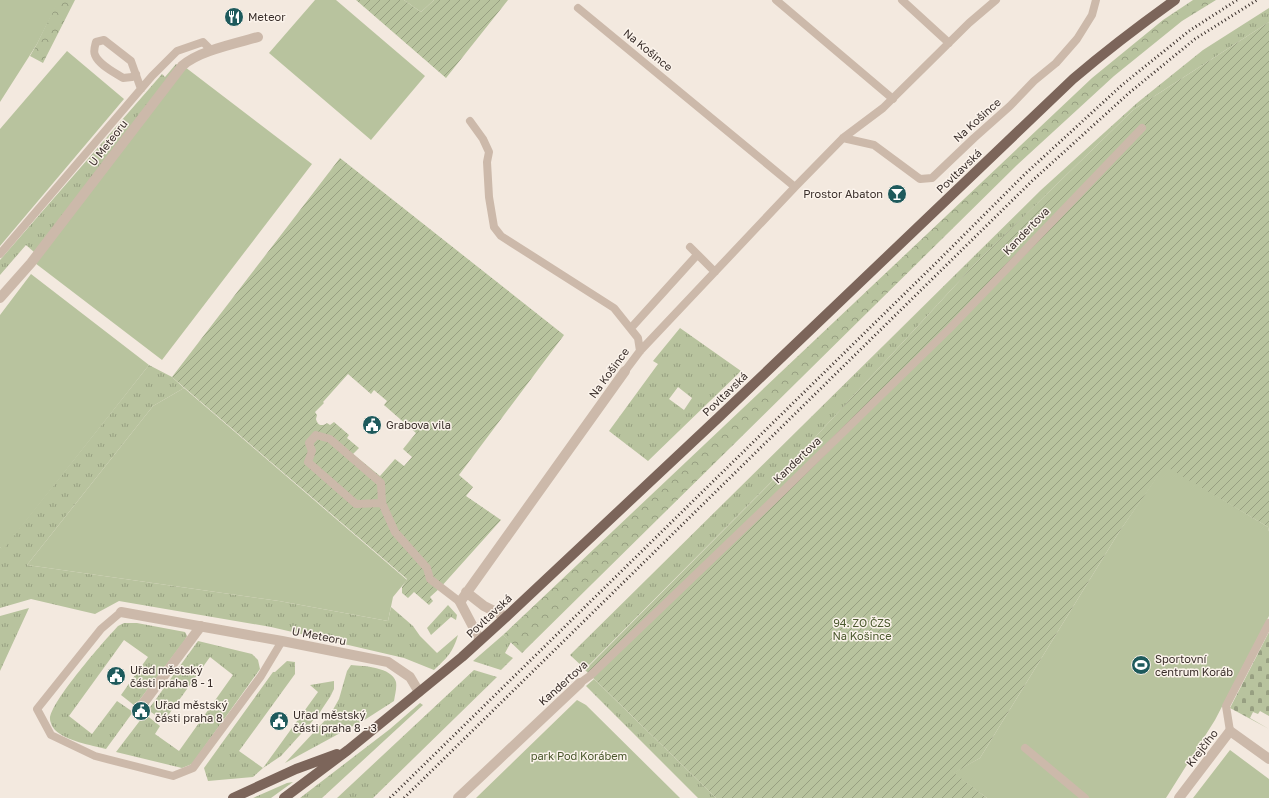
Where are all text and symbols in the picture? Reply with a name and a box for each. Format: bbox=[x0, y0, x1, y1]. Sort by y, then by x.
restaurant icon: Meteor bbox=[223, 6, 245, 28]
place label: Meteor bbox=[248, 10, 286, 23]
street label: Na Košince bbox=[621, 26, 675, 73]
street label: Na Košince bbox=[950, 95, 1003, 144]
street label: U Meteoru bbox=[86, 117, 130, 168]
street label: Povltavská bbox=[933, 146, 984, 195]
bar icon: Prostor Abaton bbox=[886, 183, 908, 205]
place label: Prostor Abaton bbox=[803, 187, 883, 200]
street label: Kandertova bbox=[1000, 204, 1051, 257]
street label: Na Košince bbox=[586, 345, 631, 400]
street label: Povltavská bbox=[699, 369, 750, 418]
public building icon: Grabova vila bbox=[361, 414, 383, 436]
place label: Grabova vila bbox=[386, 418, 451, 431]
street label: Kandertova bbox=[770, 434, 823, 485]
street label: Povltavská bbox=[463, 591, 514, 640]
park label: 94. ZO ČZS Na Košince bbox=[832, 616, 892, 642]
street label: U Meteoru bbox=[291, 624, 347, 647]
place label: Sportovní centrum Koráb bbox=[1155, 652, 1233, 678]
sports icon: Sportovní centrum Koráb bbox=[1130, 654, 1152, 676]
street label: Kandertova bbox=[536, 657, 590, 708]
place label: Uřad městský části praha 8 - 1 bbox=[130, 663, 213, 689]
public building icon: Uřad městský části praha 8 - 1 bbox=[105, 665, 127, 687]
place label: Uřad městský části praha 8 bbox=[155, 698, 228, 724]
public building icon: Uřad městský části praha 8 bbox=[130, 700, 152, 722]
place label: Uřad městský části praha 8 - 3 bbox=[293, 708, 377, 734]
public building icon: Uřad městský části praha 8 - 3 bbox=[268, 710, 290, 732]
street label: Krejčího bbox=[1183, 726, 1220, 769]
park label: park Pod Korábem bbox=[531, 749, 627, 762]

